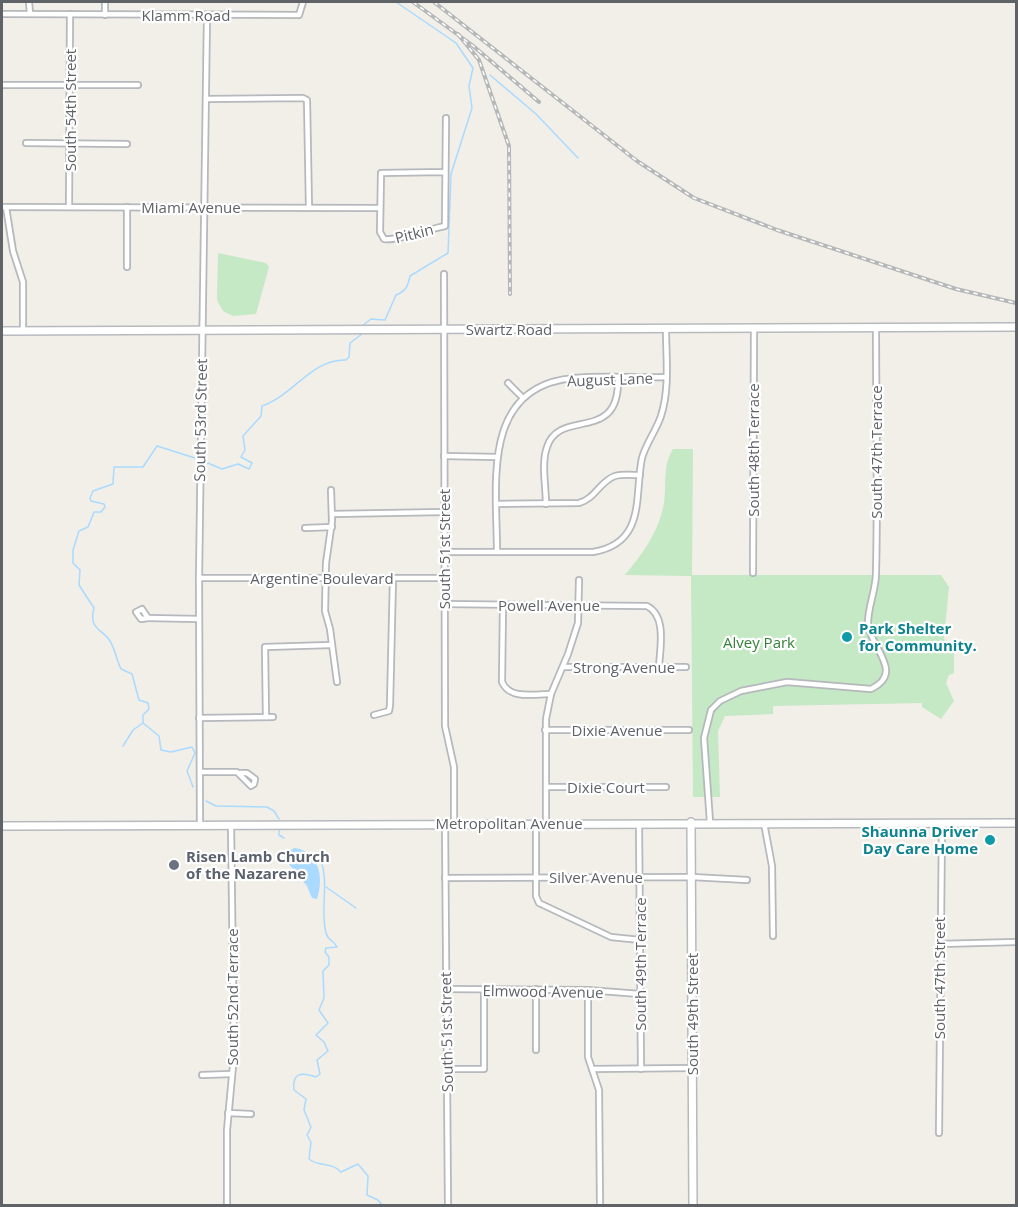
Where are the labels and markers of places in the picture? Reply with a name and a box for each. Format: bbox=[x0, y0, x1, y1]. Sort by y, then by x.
place label: Park Shelter for Community. bbox=[859, 618, 977, 655]
marker: Park Shelter for Community. bbox=[840, 630, 854, 644]
place label: Shaunna Driver Day Care Home bbox=[862, 821, 978, 858]
marker: Shaunna Driver Day Care Home bbox=[983, 833, 997, 847]
place label: Risen Lamb Church of the Nazarene bbox=[186, 846, 330, 883]
marker: Risen Lamb Church of the Nazarene bbox=[167, 858, 181, 872]

